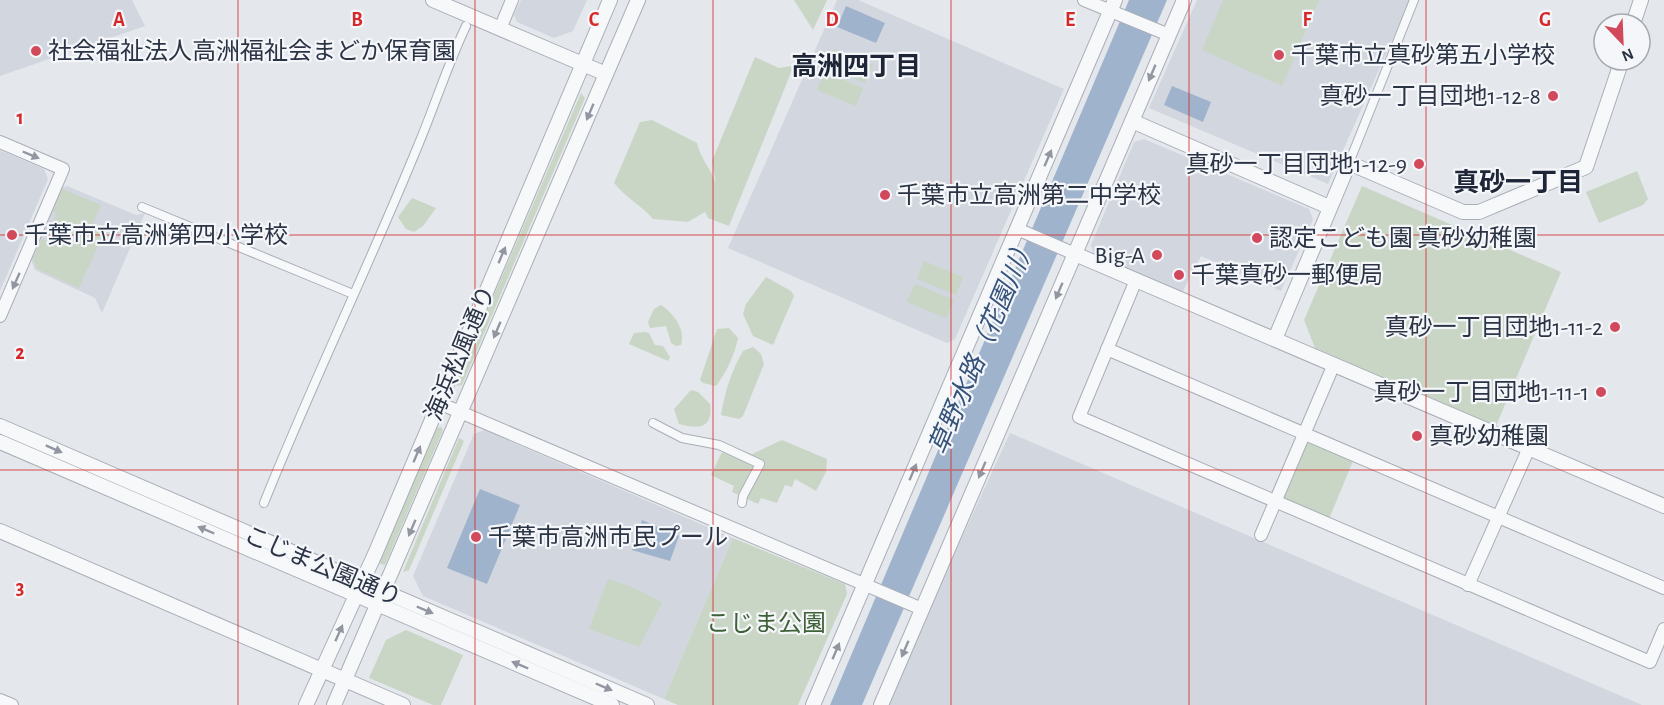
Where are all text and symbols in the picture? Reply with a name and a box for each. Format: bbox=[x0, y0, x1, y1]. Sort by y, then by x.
text: A bbox=[113, 10, 125, 30]
text: B bbox=[351, 10, 363, 30]
text: C bbox=[589, 10, 600, 30]
text: D bbox=[825, 10, 839, 30]
text: E bbox=[1065, 10, 1075, 30]
text: F bbox=[1302, 10, 1312, 30]
text: G bbox=[1539, 10, 1551, 30]
north arrow bbox=[1592, 12, 1652, 72]
place label: 社会福祉法人高洲福祉会まどか保育園 bbox=[48, 38, 456, 64]
place label: 千葉市立真砂第五小学校 bbox=[1291, 42, 1555, 68]
marker: 社会福祉法人高洲福祉会まどか保育園 bbox=[29, 44, 43, 58]
text: N bbox=[1619, 45, 1636, 64]
marker: 千葉市立真砂第五小学校 bbox=[1272, 48, 1286, 62]
district label: 高洲四丁目 bbox=[791, 52, 921, 80]
one-way arrow bbox=[1147, 64, 1156, 82]
place label: 真砂一丁目団地1-12-8 bbox=[1319, 83, 1541, 109]
marker: 真砂一丁目団地1-12-8 bbox=[1546, 89, 1560, 103]
one-way arrow bbox=[585, 103, 595, 121]
text: 1 bbox=[16, 108, 24, 128]
one-way arrow bbox=[1043, 148, 1053, 166]
one-way arrow bbox=[23, 150, 41, 160]
place label: 真砂一丁目団地1-12-9 bbox=[1186, 151, 1407, 177]
marker: 真砂一丁目団地1-12-9 bbox=[1412, 157, 1426, 171]
district label: 真砂一丁目 bbox=[1453, 168, 1583, 196]
place label: 千葉市立高洲第二中学校 bbox=[897, 182, 1161, 208]
marker: 千葉市立高洲第二中学校 bbox=[878, 188, 892, 202]
place label: 千葉市立高洲第四小学校 bbox=[24, 222, 288, 248]
place label: 認定こども園 真砂幼稚園 bbox=[1269, 225, 1537, 251]
marker: 千葉市立高洲第四小学校 bbox=[5, 228, 19, 242]
marker: 認定こども園 真砂幼稚園 bbox=[1250, 231, 1264, 245]
water label: 草野水路（花園川） bbox=[923, 232, 1041, 458]
place label: Big-A bbox=[1095, 244, 1145, 268]
one-way arrow bbox=[498, 246, 507, 264]
marker: Big-A bbox=[1150, 248, 1164, 262]
place label: 千葉真砂一郵便局 bbox=[1191, 262, 1383, 288]
marker: 千葉真砂一郵便局 bbox=[1172, 268, 1186, 282]
one-way arrow bbox=[11, 272, 20, 289]
street label: 海浜松風通り bbox=[420, 282, 500, 424]
one-way arrow bbox=[1054, 282, 1063, 300]
place label: 真砂一丁目団地1-11-2 bbox=[1385, 314, 1603, 340]
marker: 真砂一丁目団地1-11-2 bbox=[1608, 320, 1622, 334]
one-way arrow bbox=[492, 321, 502, 339]
text: 2 bbox=[15, 343, 25, 363]
place label: 真砂一丁目団地1-11-1 bbox=[1373, 379, 1589, 405]
marker: 真砂一丁目団地1-11-1 bbox=[1594, 385, 1608, 399]
place label: 真砂幼稚園 bbox=[1429, 423, 1549, 449]
marker: 真砂幼稚園 bbox=[1410, 429, 1424, 443]
one-way arrow bbox=[45, 444, 63, 454]
one-way arrow bbox=[413, 445, 422, 463]
one-way arrow bbox=[977, 461, 986, 479]
one-way arrow bbox=[909, 463, 918, 481]
one-way arrow bbox=[407, 520, 417, 538]
street label: こじま公園通り bbox=[241, 522, 405, 611]
place label: 千葉市高洲市民プール bbox=[488, 524, 728, 550]
one-way arrow bbox=[197, 525, 215, 535]
marker: 千葉市高洲市民プール bbox=[469, 530, 483, 544]
text: 3 bbox=[16, 578, 24, 598]
one-way arrow bbox=[416, 606, 434, 615]
park label: こじま公園 bbox=[706, 611, 826, 636]
one-way arrow bbox=[334, 623, 344, 641]
one-way arrow bbox=[900, 641, 910, 659]
one-way arrow bbox=[831, 642, 841, 660]
one-way arrow bbox=[511, 660, 529, 670]
one-way arrow bbox=[596, 682, 614, 692]

